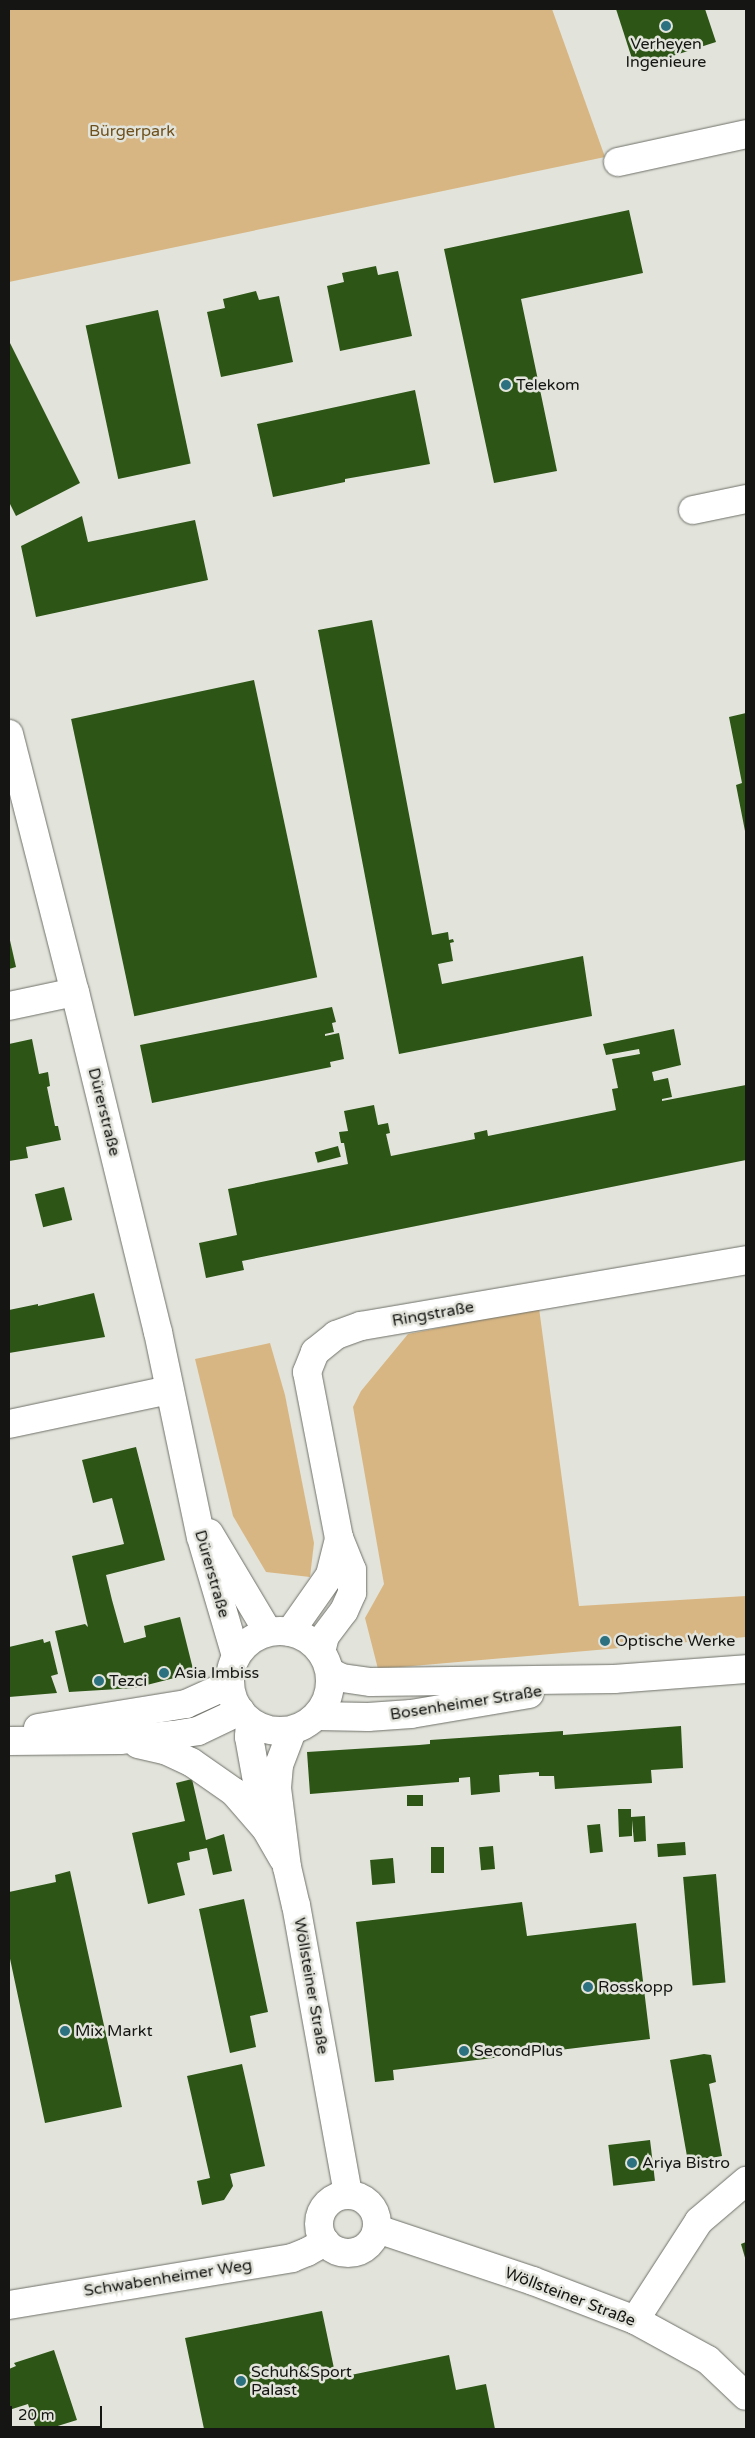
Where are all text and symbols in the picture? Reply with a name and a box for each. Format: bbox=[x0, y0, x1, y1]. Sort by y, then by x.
marker: Verheyen Ingenieure bbox=[660, 20, 672, 32]
place label: Verheyen Ingenieure bbox=[626, 34, 706, 72]
park label: Bürgerpark bbox=[89, 121, 175, 141]
place label: Telekom bbox=[516, 375, 580, 395]
marker: Telekom bbox=[500, 379, 512, 391]
street label: Dürerstraße bbox=[84, 1066, 124, 1158]
street label: Ringstraße bbox=[391, 1297, 475, 1331]
street label: Dürerstraße bbox=[190, 1528, 234, 1620]
place label: Optische Werke bbox=[615, 1631, 735, 1651]
marker: Optische Werke bbox=[599, 1635, 611, 1647]
place label: Asia Imbiss bbox=[174, 1663, 259, 1683]
marker: Asia Imbiss bbox=[158, 1667, 170, 1679]
place label: Tezci bbox=[109, 1671, 147, 1691]
marker: Tezci bbox=[93, 1675, 105, 1687]
street label: Bosenheimer Straße bbox=[389, 1682, 543, 1724]
street label: Wöllsteiner Straße bbox=[290, 1916, 332, 2056]
place label: Rosskopp bbox=[598, 1977, 673, 1997]
marker: Rosskopp bbox=[582, 1981, 594, 1993]
place label: Mix Markt bbox=[75, 2021, 153, 2041]
marker: Mix Markt bbox=[59, 2025, 71, 2037]
place label: SecondPlus bbox=[474, 2041, 563, 2061]
marker: SecondPlus bbox=[458, 2045, 470, 2057]
place label: Ariya Bistro bbox=[642, 2153, 730, 2173]
marker: Ariya Bistro bbox=[626, 2157, 638, 2169]
street label: Schwabenheimer Weg bbox=[83, 2255, 253, 2301]
street label: Wöllsteiner Straße bbox=[502, 2263, 638, 2331]
place label: Schuh&Sport Palast bbox=[251, 2362, 352, 2400]
marker: Schuh&Sport Palast bbox=[235, 2375, 247, 2387]
scale bar bbox=[12, 2396, 105, 2428]
text: 20 m bbox=[18, 2406, 55, 2424]

